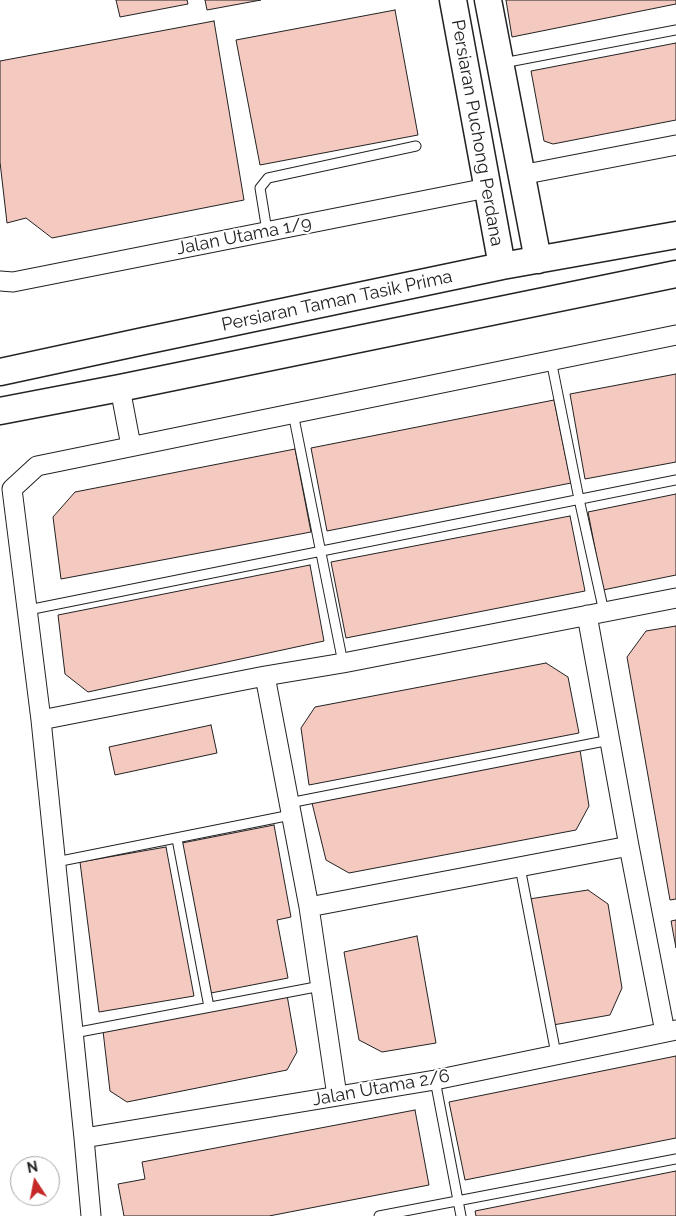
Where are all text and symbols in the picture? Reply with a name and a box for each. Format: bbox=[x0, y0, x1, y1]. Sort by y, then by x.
street label: Persiaran Puchong Perdana bbox=[446, 18, 508, 248]
street label: Jalan Utama 1/9 bbox=[175, 212, 313, 260]
street label: Persiaran Taman Tasik Prima bbox=[220, 266, 454, 336]
street label: Jalan Utama 2/6 bbox=[311, 1065, 451, 1111]
north arrow bbox=[10, 1156, 60, 1206]
text: N bbox=[26, 1158, 39, 1176]

